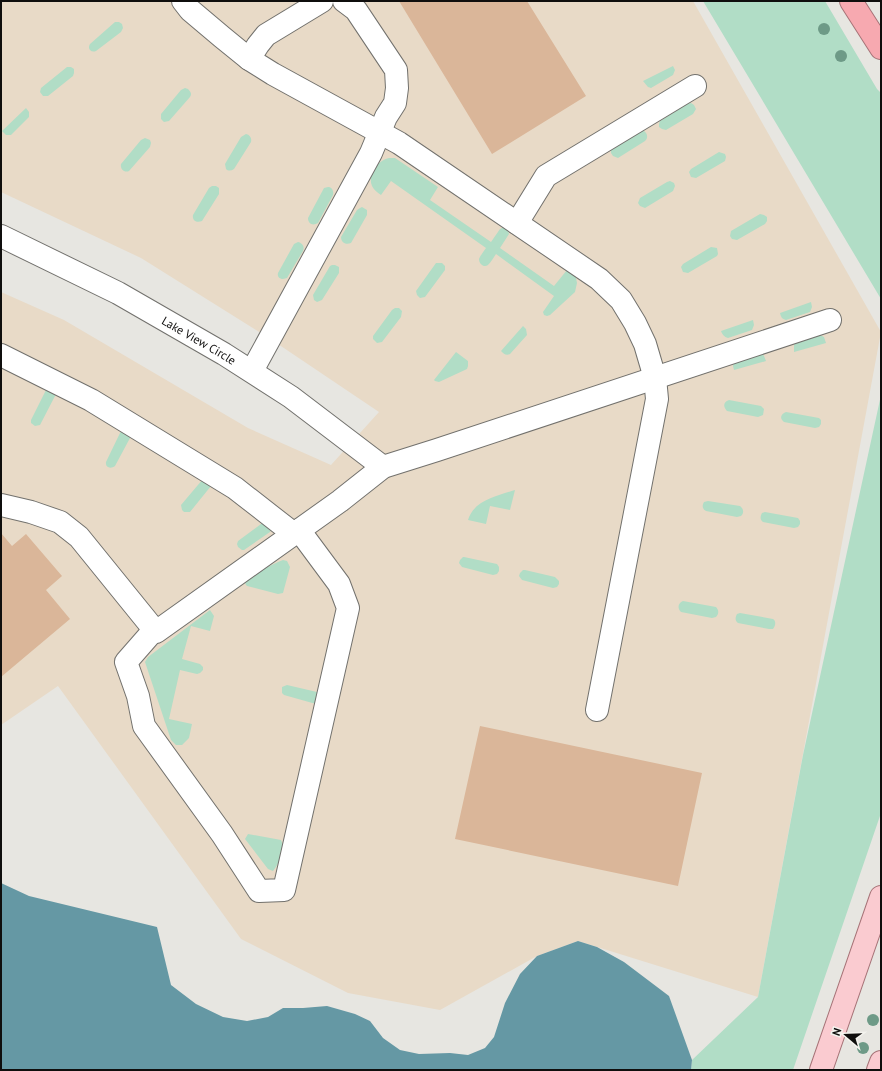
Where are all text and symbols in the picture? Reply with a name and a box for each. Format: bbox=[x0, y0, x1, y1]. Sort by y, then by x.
street label: Lake View Circle bbox=[159, 312, 239, 367]
north arrow bbox=[826, 1015, 866, 1055]
text: N bbox=[829, 1026, 844, 1037]

